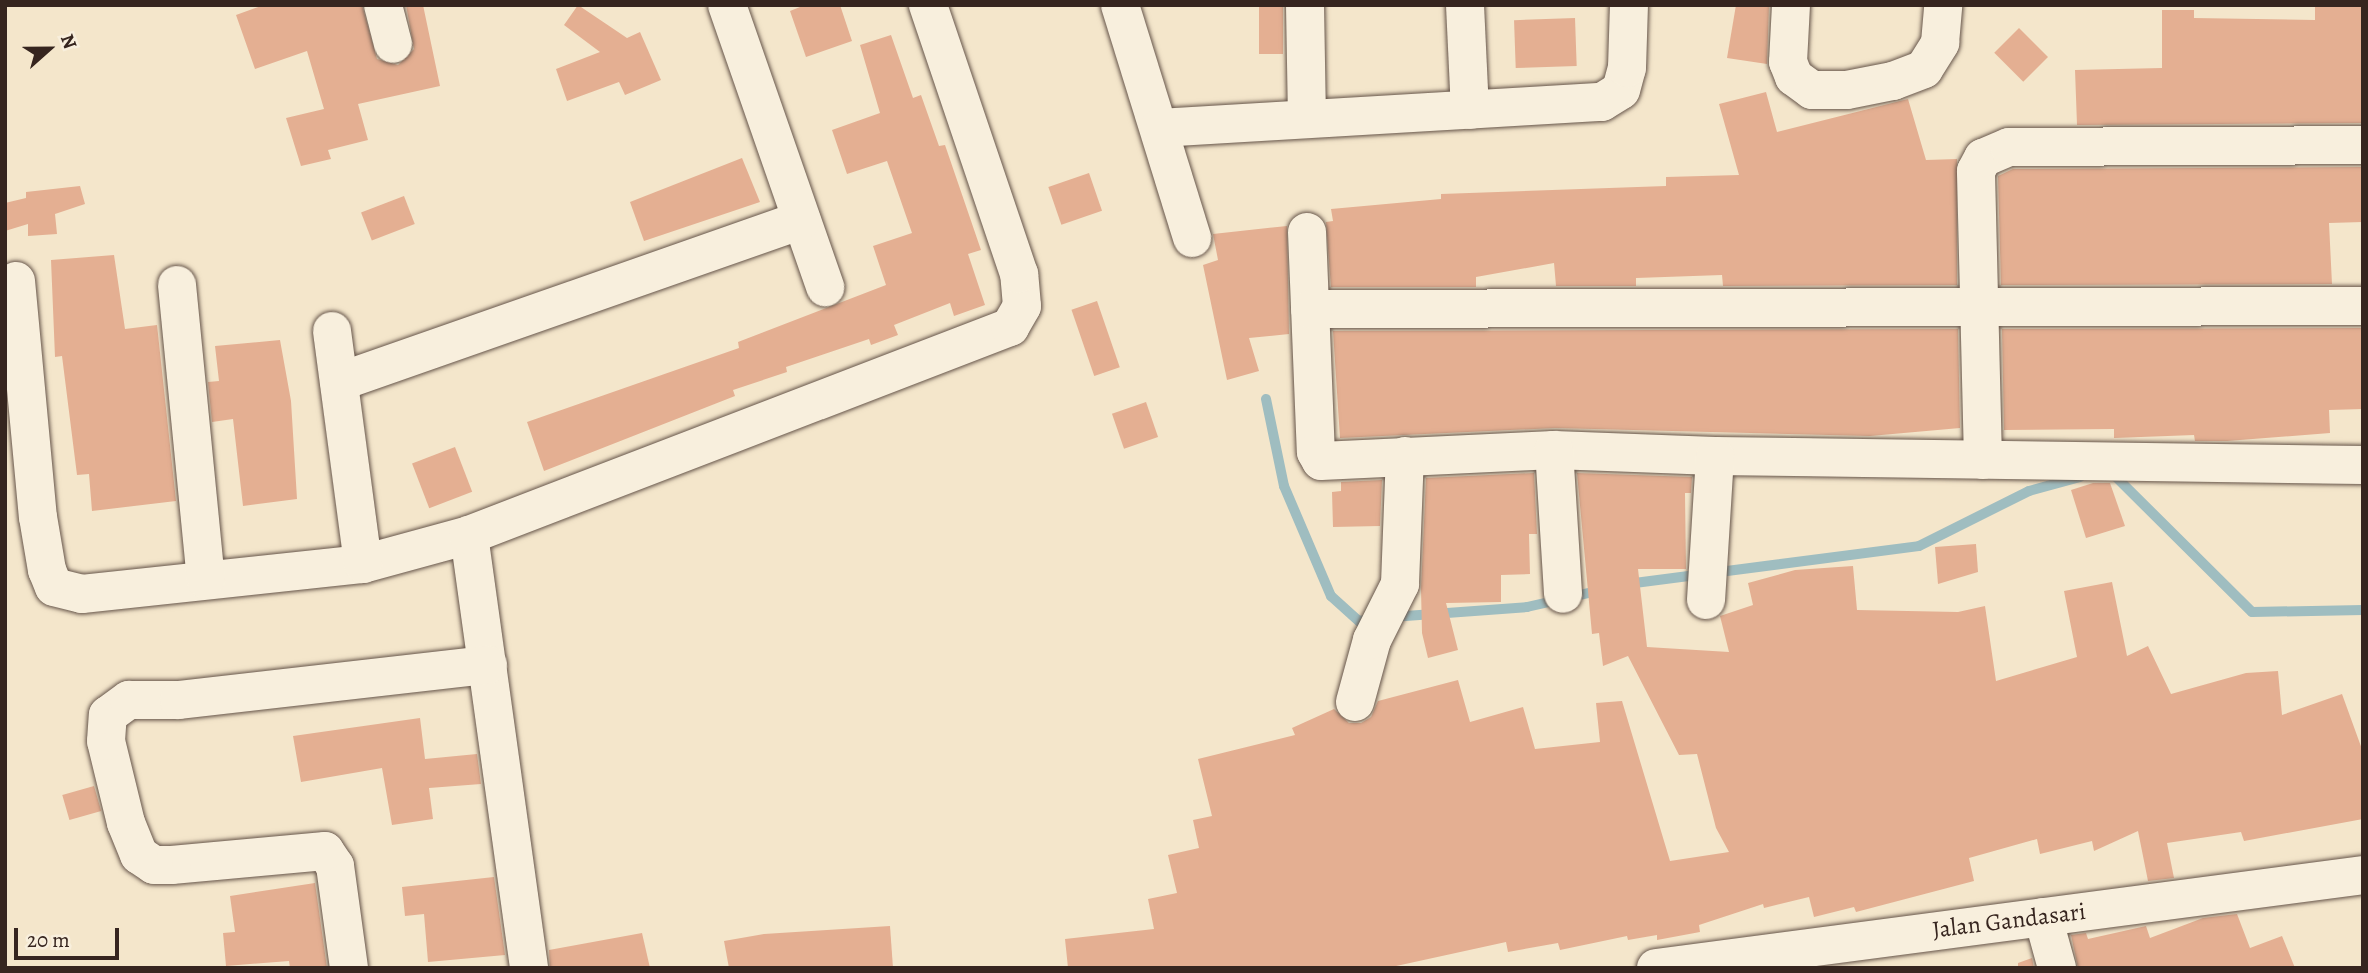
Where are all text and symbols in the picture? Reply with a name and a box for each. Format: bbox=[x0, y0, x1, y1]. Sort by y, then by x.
north arrow bbox=[14, 14, 84, 84]
text: N bbox=[54, 30, 83, 53]
street label: Jalan Gandasari bbox=[1931, 897, 2087, 945]
scale bar bbox=[18, 914, 122, 958]
text: 20 m bbox=[27, 926, 70, 954]

